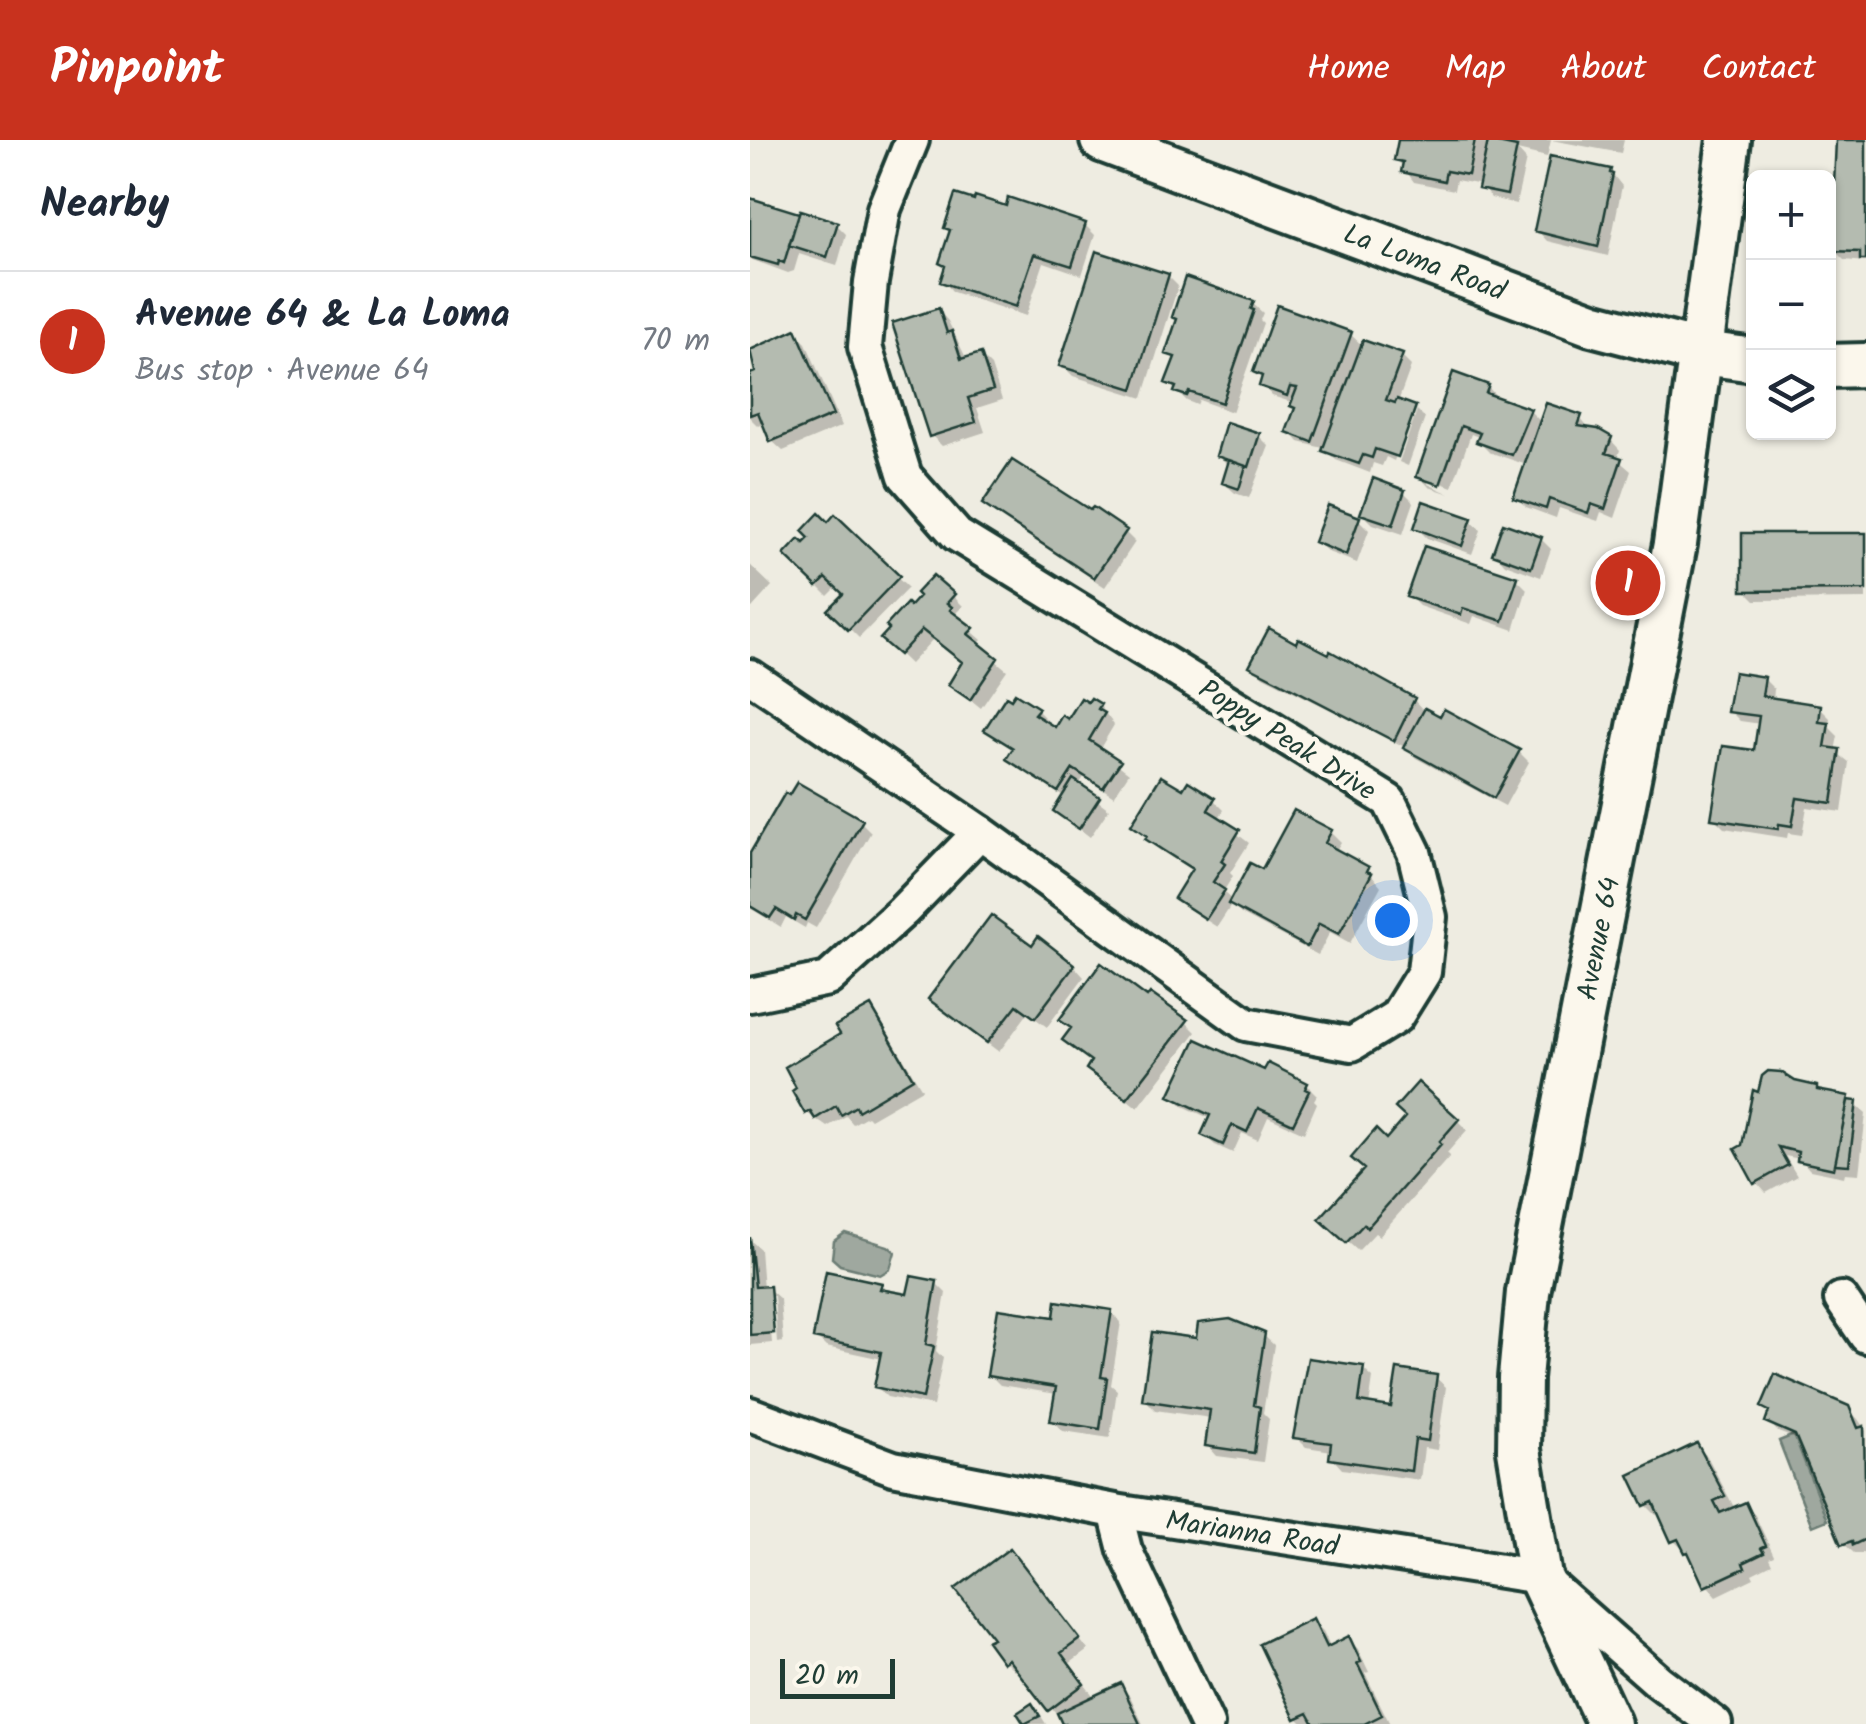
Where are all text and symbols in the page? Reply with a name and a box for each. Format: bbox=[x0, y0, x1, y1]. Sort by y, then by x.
text: Pinpoint bbox=[50, 32, 224, 108]
text: Home bbox=[1307, 42, 1390, 98]
text: Map bbox=[1445, 42, 1506, 98]
text: About bbox=[1561, 42, 1646, 98]
text: Contact bbox=[1701, 42, 1816, 98]
map controls bbox=[1746, 170, 1836, 440]
button: + bbox=[1746, 170, 1836, 260]
text: Nearby bbox=[40, 172, 169, 239]
street label: La Loma Road bbox=[1336, 213, 1513, 315]
button: − bbox=[1746, 260, 1836, 350]
text: Avenue 64 & La Loma bbox=[135, 286, 510, 346]
text: 1 bbox=[68, 316, 77, 367]
text: 70 m bbox=[641, 316, 710, 367]
text: Bus stop · Avenue 64 bbox=[135, 346, 429, 397]
button: layers bbox=[1746, 350, 1836, 440]
pin: 1 bbox=[1596, 546, 1660, 620]
street label: Poppy Peak Drive bbox=[1189, 668, 1385, 814]
street label: Avenue 64 bbox=[1566, 873, 1634, 1004]
your location bbox=[1367, 895, 1418, 946]
street label: Marianna Road bbox=[1162, 1499, 1343, 1571]
scale bar bbox=[780, 1654, 895, 1698]
text: 20 m bbox=[795, 1654, 859, 1699]

